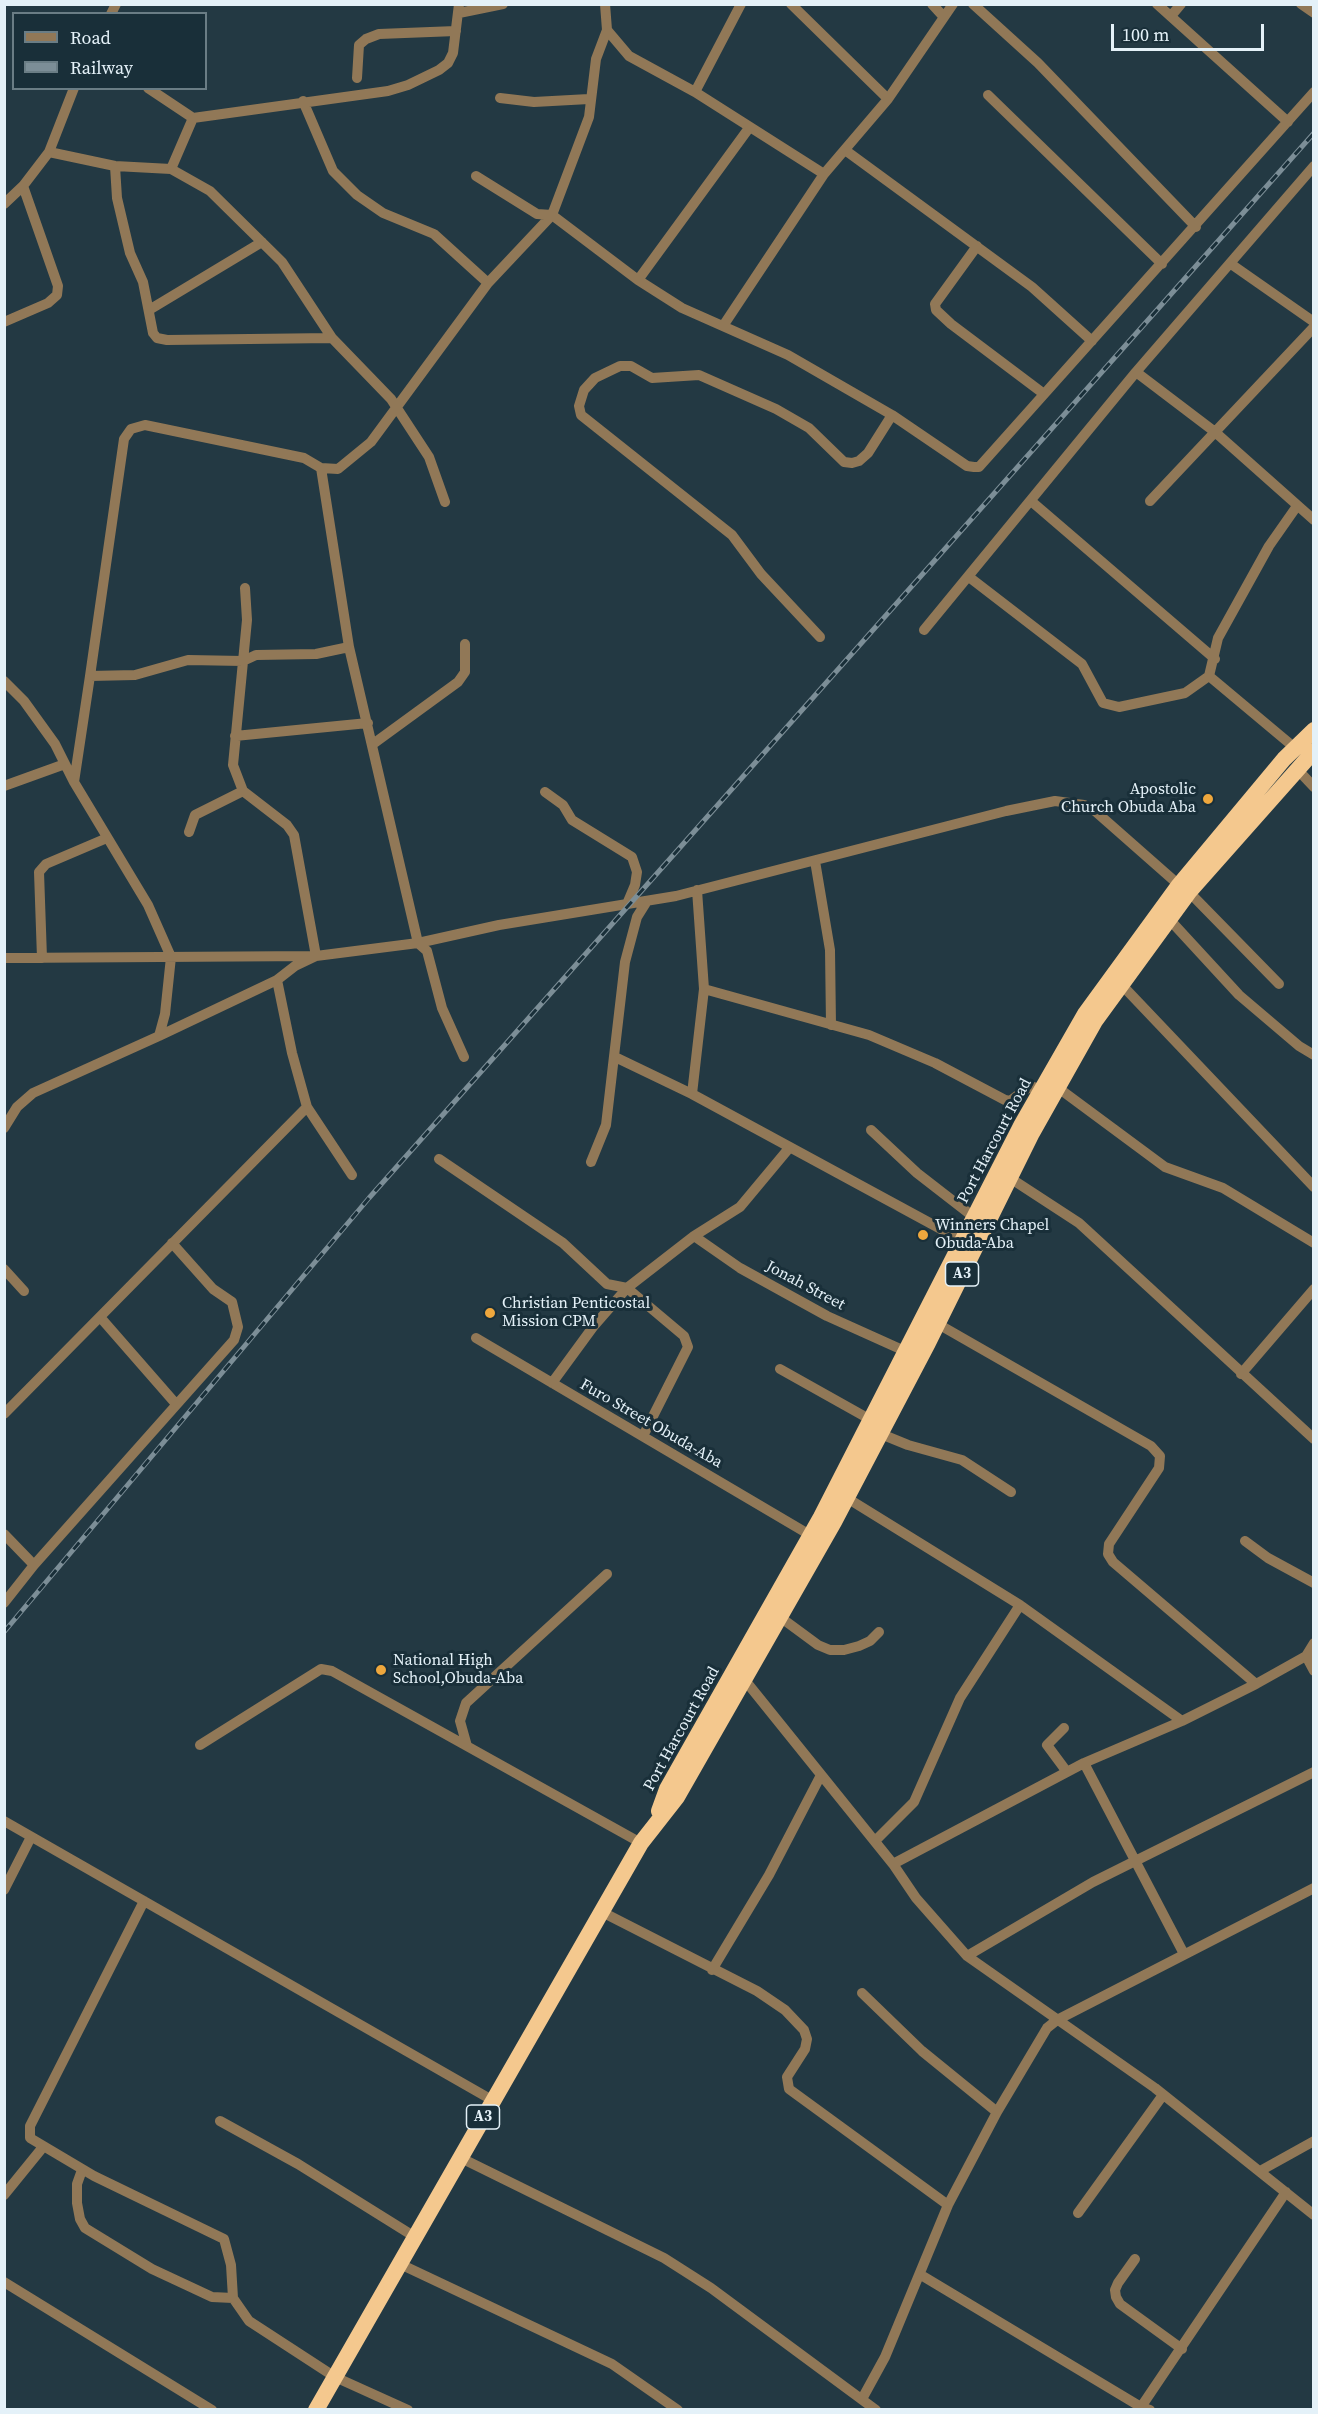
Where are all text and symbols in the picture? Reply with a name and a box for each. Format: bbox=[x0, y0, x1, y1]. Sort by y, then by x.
legend bbox=[12, 12, 207, 90]
scale bar bbox=[1114, 12, 1267, 50]
text: 100 m bbox=[1122, 22, 1169, 47]
text: Road bbox=[70, 25, 111, 50]
text: Railway bbox=[70, 55, 133, 80]
place label: Apostolic Church Obuda Aba bbox=[1061, 780, 1196, 818]
marker: Apostolic Church Obuda Aba bbox=[1201, 792, 1215, 806]
street label: Port Harcourt Road bbox=[954, 1075, 1036, 1207]
place label: Winners Chapel Obuda-Aba bbox=[935, 1216, 1049, 1254]
marker: Winners Chapel Obuda-Aba bbox=[916, 1228, 930, 1242]
street label: Jonah Street bbox=[762, 1257, 848, 1315]
road number: A3 bbox=[946, 1262, 978, 1286]
place label: Christian Penticostal Mission CPM bbox=[502, 1294, 650, 1332]
marker: Christian Penticostal Mission CPM bbox=[483, 1306, 497, 1320]
street label: Furo Street Obuda-Aba bbox=[576, 1375, 726, 1473]
place label: National High School,Obuda-Aba bbox=[393, 1651, 523, 1689]
marker: National High School,Obuda-Aba bbox=[374, 1663, 388, 1677]
street label: Port Harcourt Road bbox=[640, 1664, 724, 1794]
road number: A3 bbox=[466, 2105, 500, 2129]

